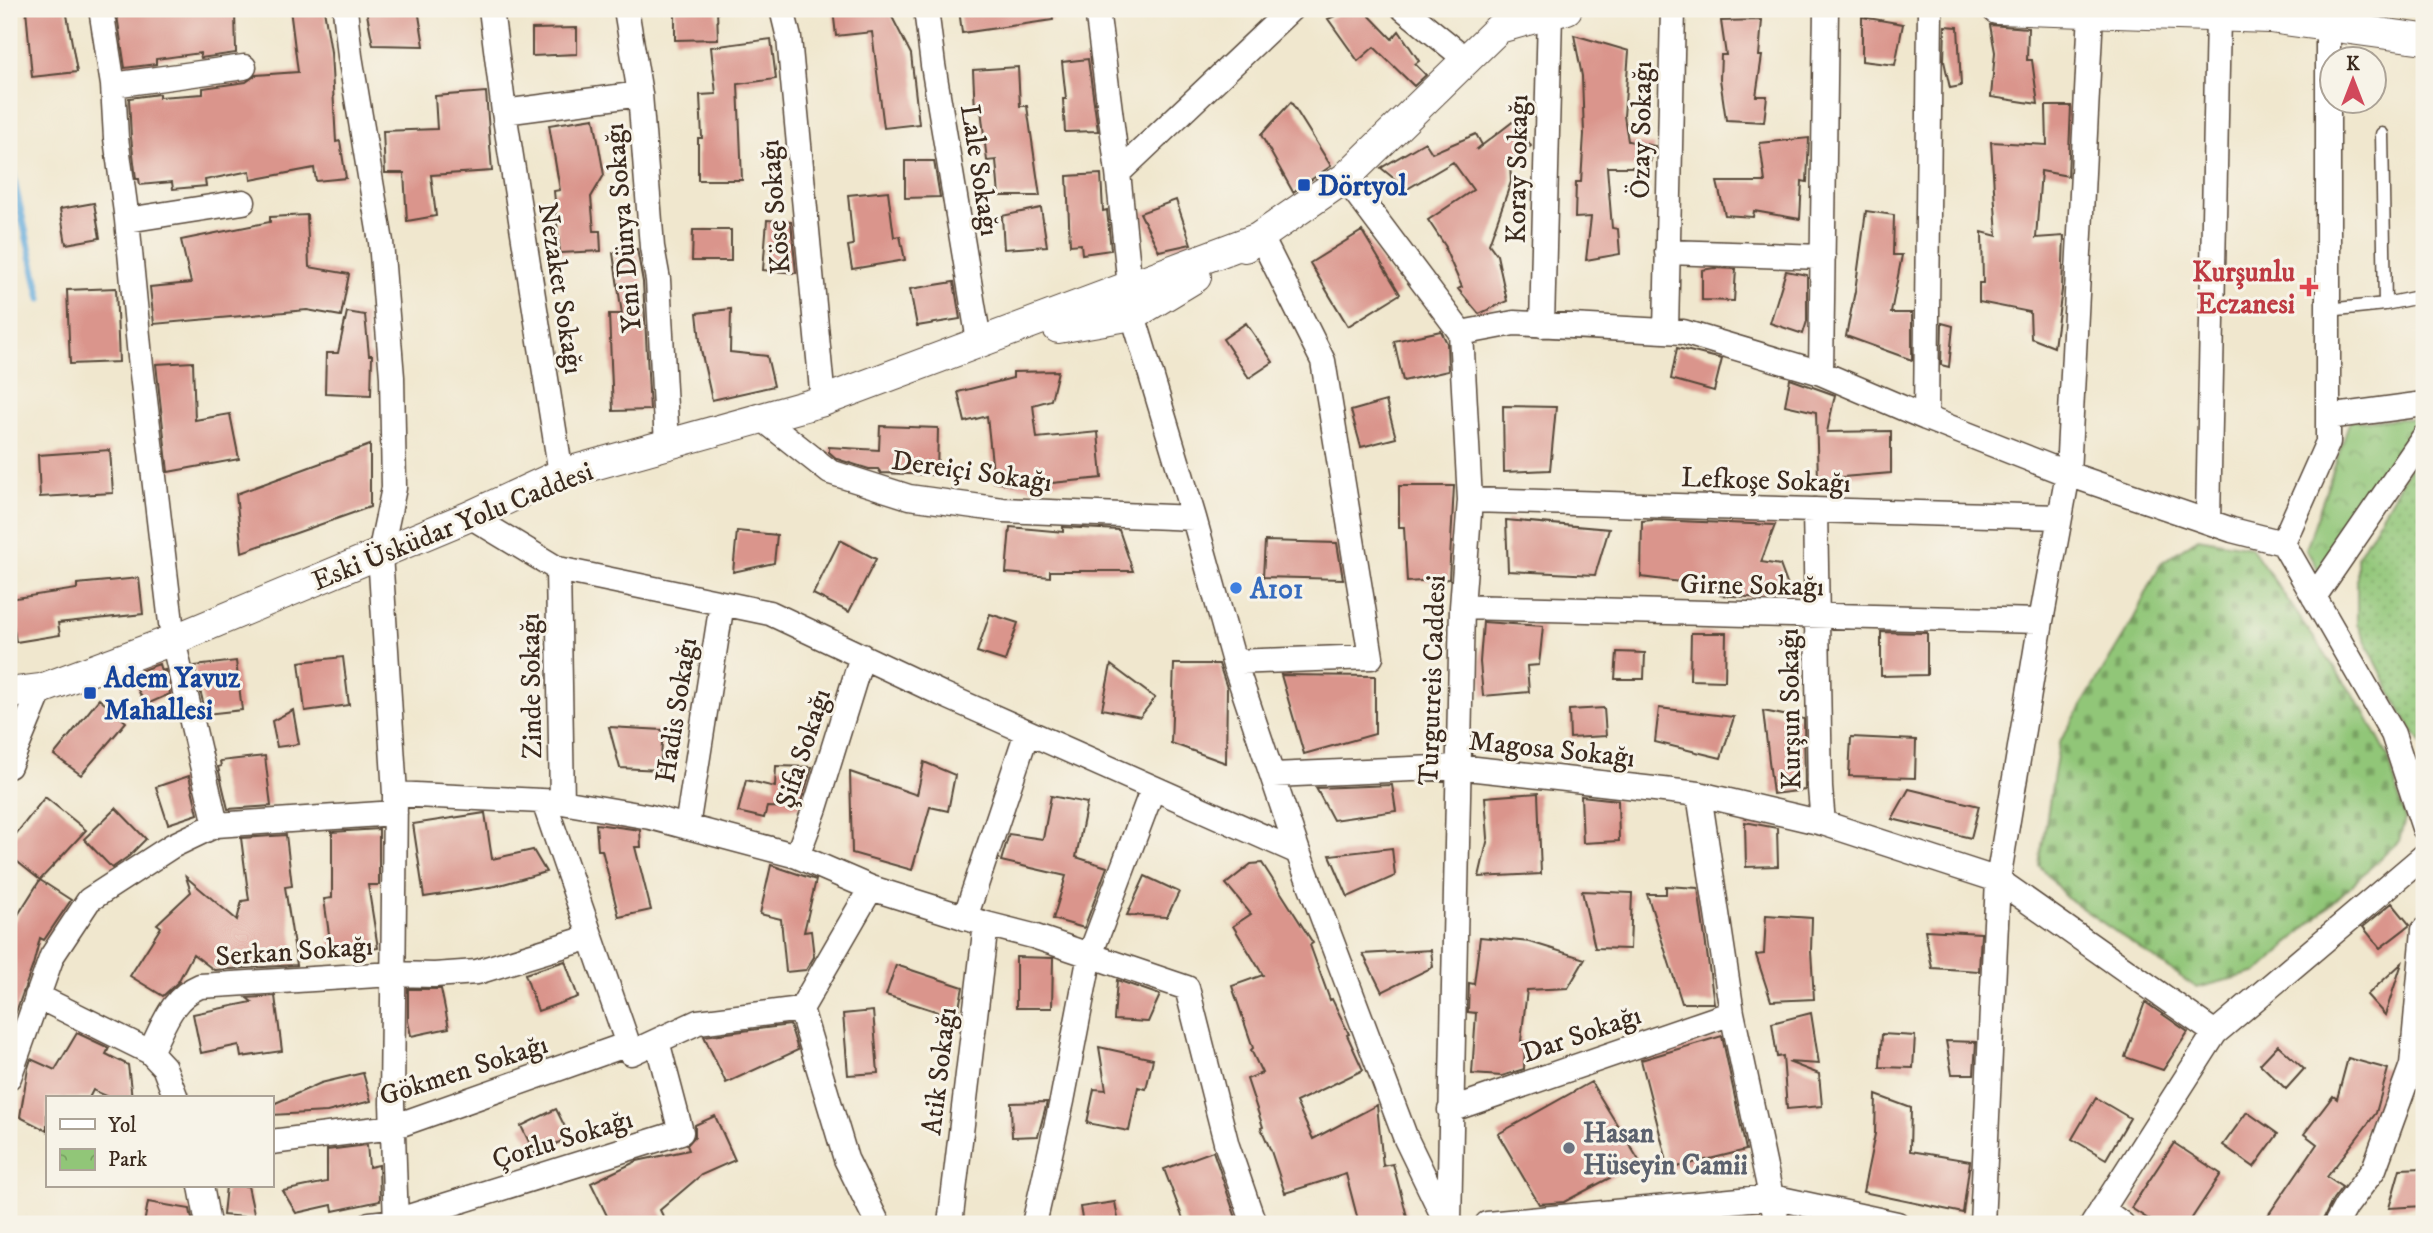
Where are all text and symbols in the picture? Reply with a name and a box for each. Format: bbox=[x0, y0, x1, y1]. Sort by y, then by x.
north arrow bbox=[2318, 46, 2388, 116]
text: K bbox=[2346, 53, 2360, 76]
street label: Özay Sokağı bbox=[1623, 61, 1660, 199]
street label: Koray Sokağı bbox=[1499, 94, 1536, 244]
street label: Lale Sokağı bbox=[952, 102, 1007, 239]
street label: Yeni Dünya Sokağı bbox=[597, 122, 650, 334]
street label: Köse Sokağı bbox=[752, 138, 799, 276]
place label: Dörtyol bbox=[1318, 169, 1407, 204]
marker: Dörtyol bbox=[1296, 177, 1312, 193]
street label: Nezaket Sokağı bbox=[530, 200, 591, 376]
place label: Kurşunlu Eczanesi bbox=[2192, 255, 2295, 322]
marker: Kurşunlu Eczanesi bbox=[2301, 279, 2317, 295]
street label: Dereiçi Sokağı bbox=[889, 443, 1054, 500]
street label: Eski Üsküdar Yolu Caddesi bbox=[307, 454, 598, 599]
street label: Lefkoşe Sokağı bbox=[1681, 460, 1851, 501]
street label: Girne Sokağı bbox=[1680, 567, 1824, 604]
place label: A101 bbox=[1249, 572, 1303, 607]
street label: Turgutreis Caddesi bbox=[1411, 574, 1454, 786]
marker: A101 bbox=[1228, 580, 1244, 596]
street label: Zinde Sokağı bbox=[513, 613, 550, 759]
street label: Kurşun Sokağı bbox=[1772, 628, 1809, 790]
street label: Hadis Sokağı bbox=[648, 635, 705, 785]
place label: Adem Yavuz Mahallesi bbox=[103, 661, 241, 728]
street label: Şifa Sokağı bbox=[768, 684, 839, 813]
marker: Adem Yavuz Mahallesi bbox=[82, 685, 98, 701]
street label: Magosa Sokağı bbox=[1467, 723, 1637, 776]
street label: Serkan Sokağı bbox=[214, 929, 374, 974]
street label: Dar Sokağı bbox=[1517, 998, 1646, 1071]
street label: Atik Sokağı bbox=[914, 1005, 965, 1137]
street label: Gökmen Sokağı bbox=[375, 1027, 552, 1114]
legend bbox=[46, 1096, 273, 1188]
street label: Çorlu Sokağı bbox=[488, 1101, 637, 1177]
text: Yol bbox=[108, 1113, 137, 1139]
place label: Hasan Hüseyin Camii bbox=[1583, 1116, 1748, 1183]
marker: Hasan Hüseyin Camii bbox=[1561, 1140, 1577, 1156]
text: Park bbox=[108, 1147, 148, 1173]

